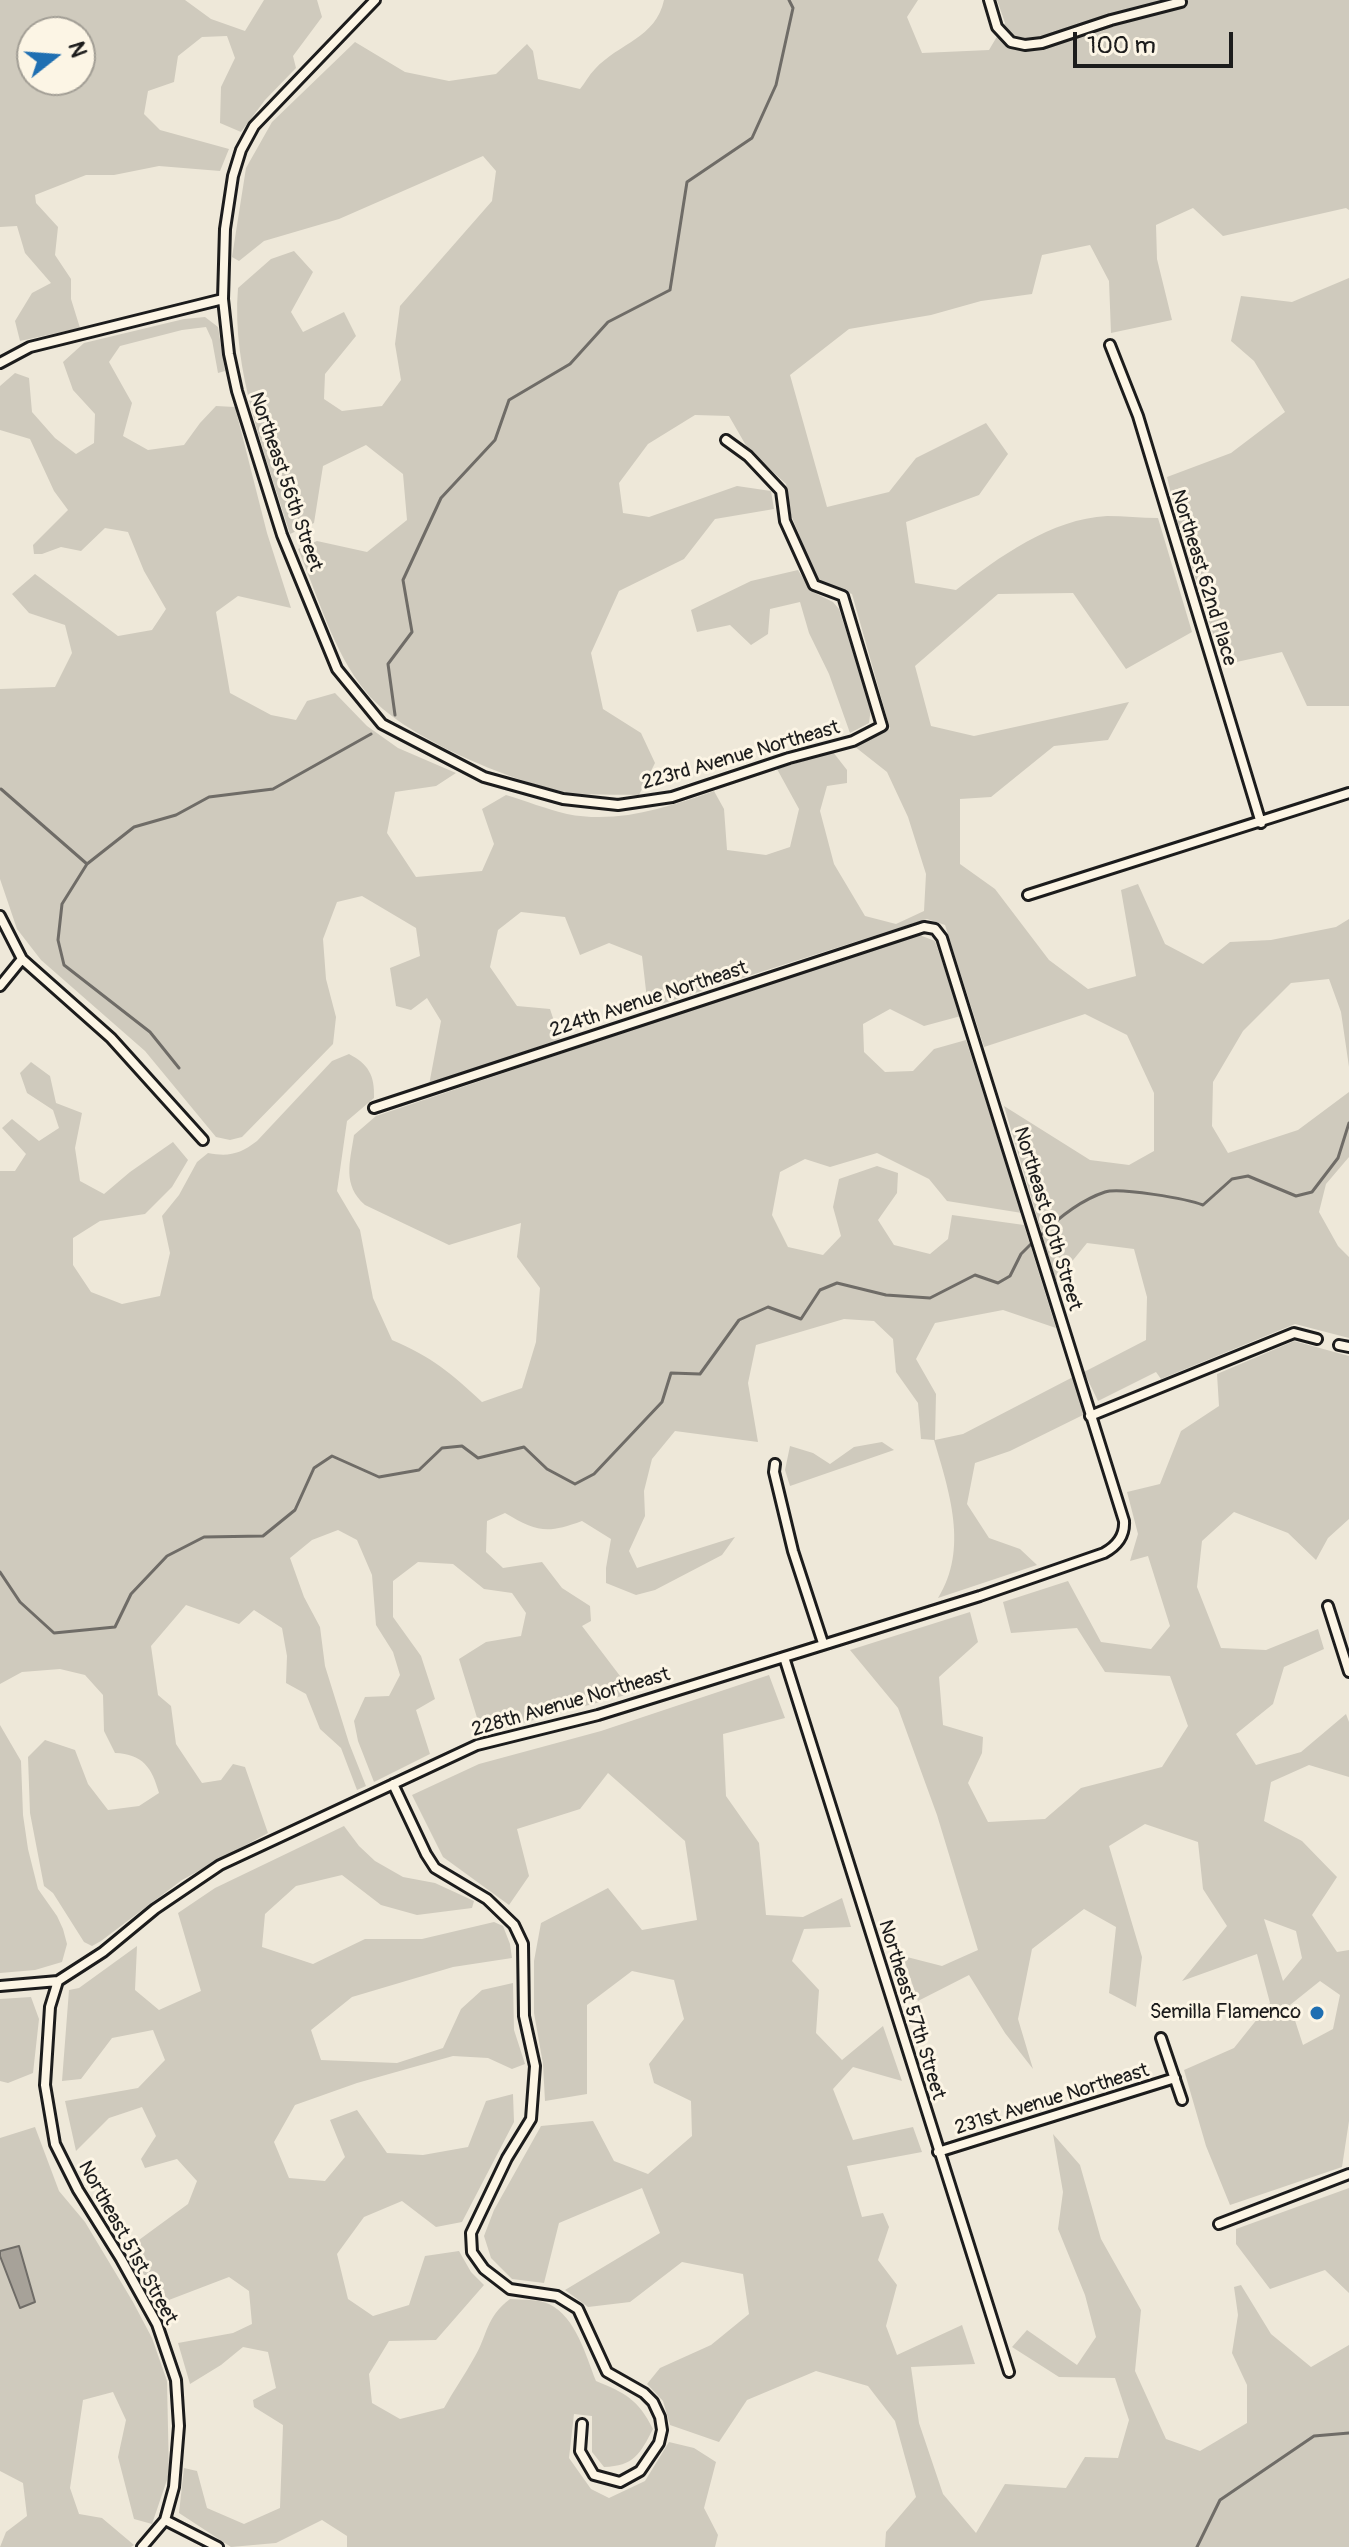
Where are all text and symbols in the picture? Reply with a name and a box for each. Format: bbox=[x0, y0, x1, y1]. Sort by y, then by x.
north arrow bbox=[16, 16, 96, 96]
scale bar bbox=[1077, 16, 1237, 66]
text: 100 m bbox=[1087, 31, 1156, 60]
text: N bbox=[61, 38, 93, 61]
street label: Northeast 56th Street bbox=[243, 389, 327, 575]
street label: Northeast 62nd Place bbox=[1165, 487, 1241, 669]
street label: 223rd Avenue Northeast bbox=[639, 716, 843, 796]
street label: 224th Avenue Northeast bbox=[547, 957, 751, 1043]
street label: Northeast 60th Street bbox=[1008, 1124, 1086, 1314]
street label: 228th Avenue Northeast bbox=[469, 1663, 673, 1743]
street label: Northeast 57th Street bbox=[872, 1917, 950, 2103]
place label: Semilla Flamenco bbox=[1150, 2001, 1301, 2025]
marker: Semilla Flamenco bbox=[1308, 2004, 1326, 2022]
street label: 231st Avenue Northeast bbox=[952, 2059, 1152, 2141]
street label: Northeast 51st Street bbox=[72, 2157, 182, 2329]

